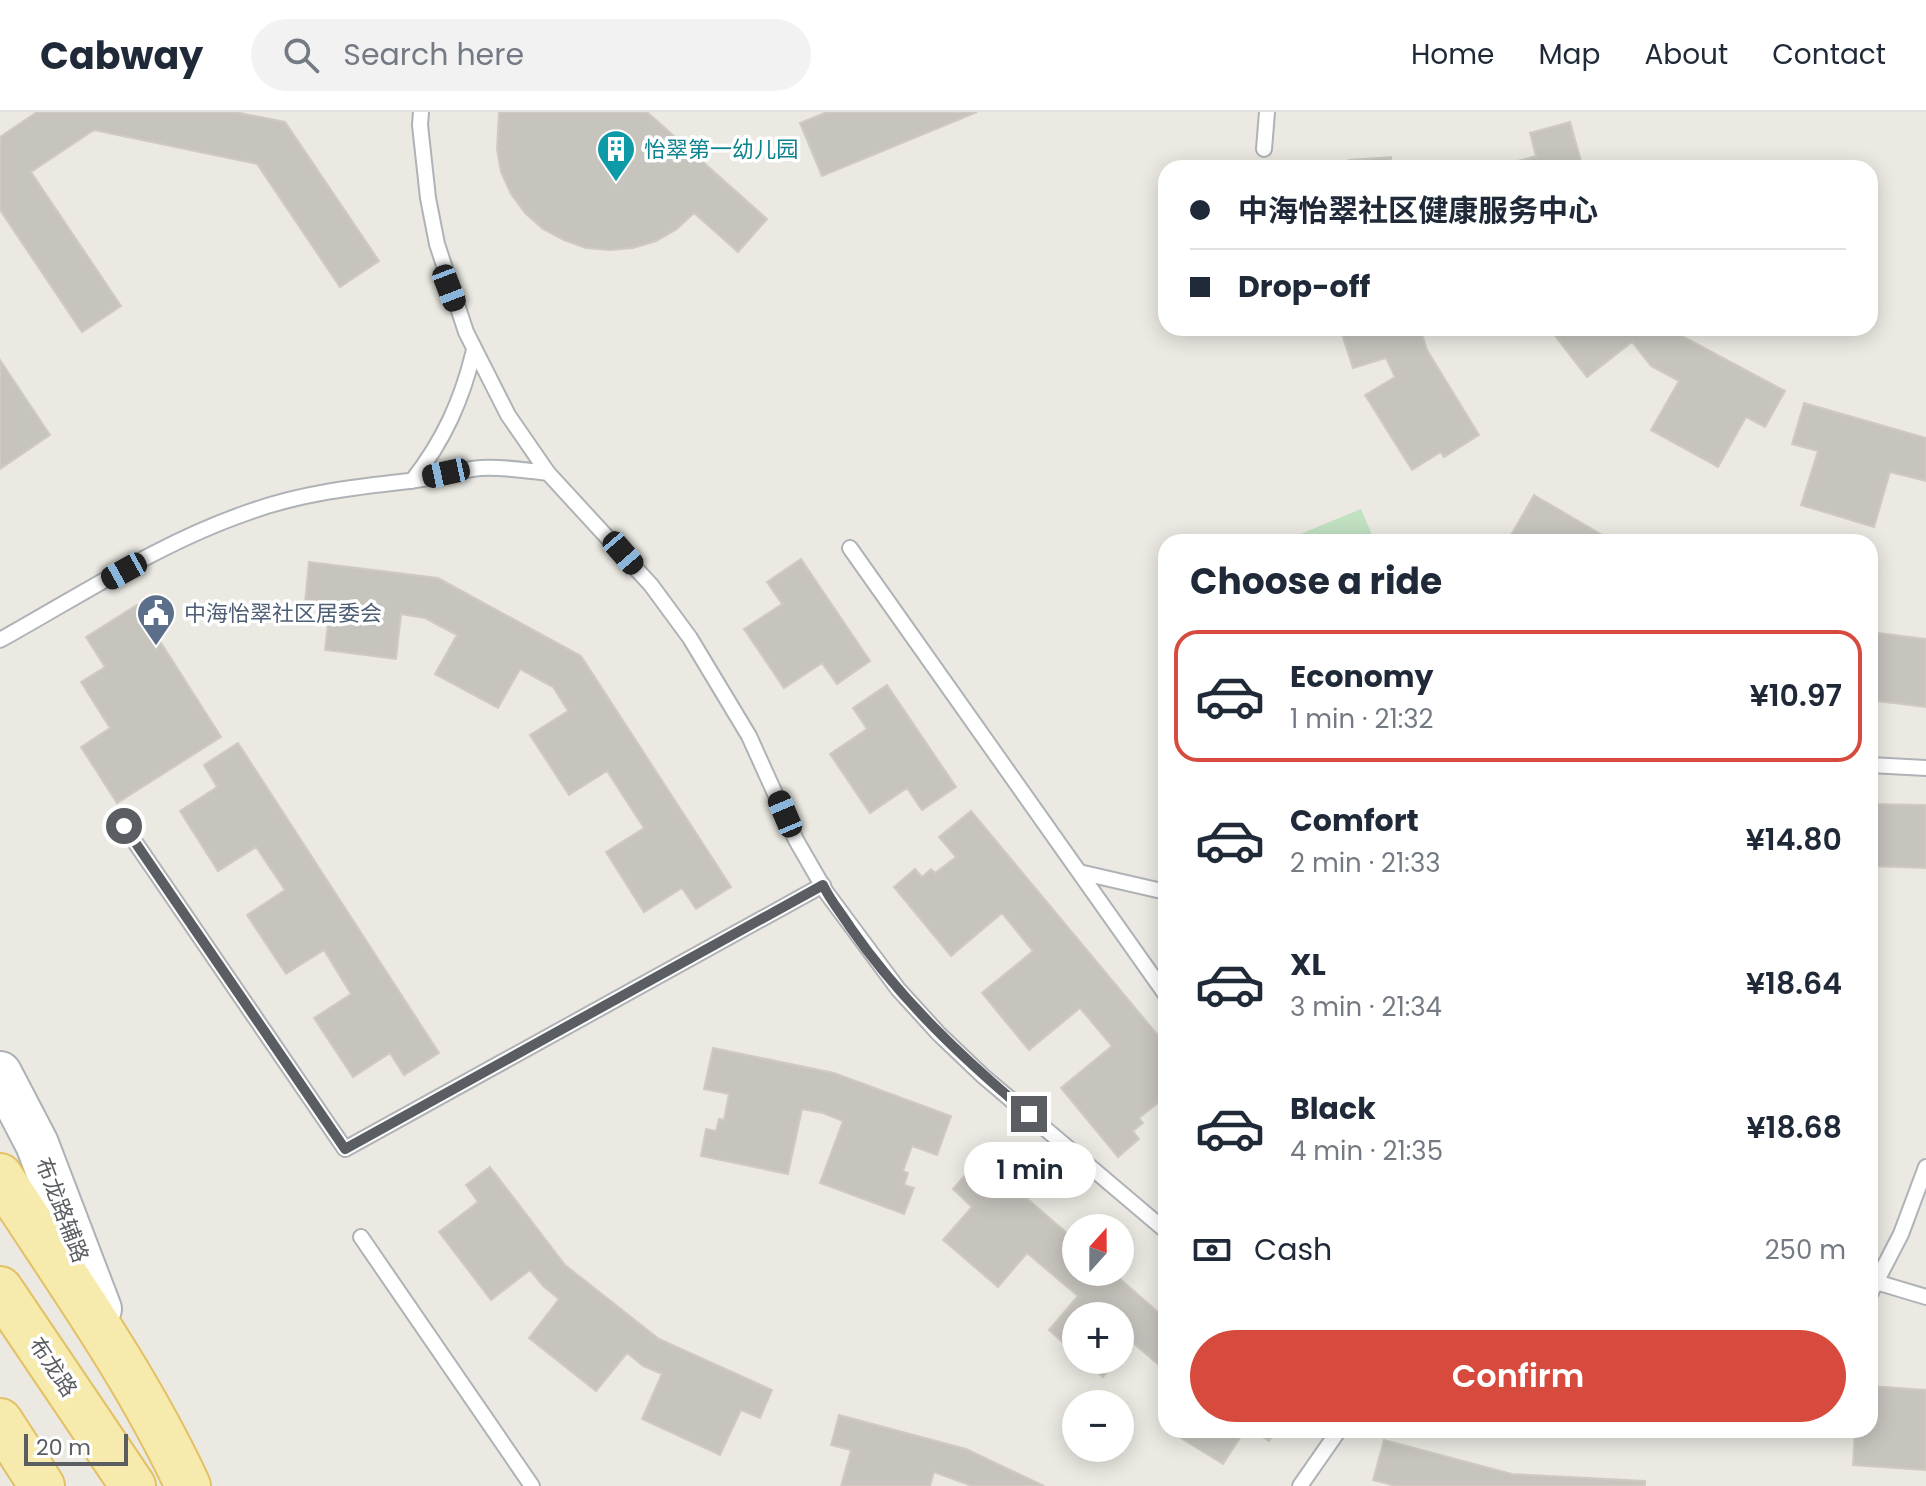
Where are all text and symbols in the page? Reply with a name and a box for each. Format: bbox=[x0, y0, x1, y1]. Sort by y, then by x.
search box bbox=[251, 19, 811, 91]
text: Cabway bbox=[40, 29, 203, 82]
icon: search bbox=[279, 33, 323, 77]
text: Search here bbox=[343, 33, 524, 76]
text: Home bbox=[1411, 35, 1494, 74]
text: Map bbox=[1538, 35, 1600, 74]
text: About bbox=[1644, 35, 1728, 74]
text: Contact bbox=[1772, 35, 1886, 74]
building icon: 怡翠第一幼儿园 bbox=[595, 128, 637, 183]
place label: 怡翠第一幼儿园 bbox=[644, 134, 798, 165]
text: 中海怡翠社区健康服务中心 bbox=[1238, 189, 1598, 232]
car bbox=[429, 261, 469, 315]
text: Drop-off bbox=[1238, 265, 1370, 308]
car bbox=[420, 456, 472, 490]
car bbox=[598, 527, 648, 579]
car bbox=[97, 549, 151, 593]
text: Choose a ride bbox=[1190, 556, 1442, 607]
public building icon: 中海怡翠社区居委会 bbox=[135, 592, 177, 647]
place label: 中海怡翠社区居委会 bbox=[184, 598, 382, 629]
text: Economy bbox=[1290, 655, 1434, 698]
icon: car bbox=[1194, 660, 1266, 732]
text: ¥10.97 bbox=[1750, 674, 1842, 717]
text: 1 min · 21:32 bbox=[1290, 701, 1434, 737]
car bbox=[765, 787, 805, 841]
text: Comfort bbox=[1290, 799, 1419, 842]
icon: car bbox=[1194, 804, 1266, 876]
route start bbox=[106, 808, 142, 844]
text: ¥14.80 bbox=[1746, 818, 1842, 861]
text: 2 min · 21:33 bbox=[1290, 845, 1441, 881]
text: XL bbox=[1290, 943, 1326, 986]
icon: car bbox=[1194, 948, 1266, 1020]
text: ¥18.64 bbox=[1746, 962, 1842, 1005]
text: 3 min · 21:34 bbox=[1290, 989, 1442, 1025]
text: Black bbox=[1290, 1087, 1376, 1130]
icon: car bbox=[1194, 1092, 1266, 1164]
route end bbox=[1011, 1096, 1047, 1132]
text: ¥18.68 bbox=[1746, 1106, 1842, 1149]
text: 4 min · 21:35 bbox=[1290, 1133, 1443, 1169]
callout: 1 min bbox=[963, 1142, 1095, 1198]
text: 1 min bbox=[996, 1152, 1064, 1188]
street label: 布龙路辅路 bbox=[28, 1153, 96, 1267]
north arrow bbox=[1062, 1214, 1134, 1286]
map controls bbox=[1062, 1214, 1134, 1462]
icon: cash bbox=[1190, 1228, 1234, 1272]
text: Cash bbox=[1254, 1228, 1332, 1271]
text: 250 m bbox=[1765, 1232, 1846, 1268]
button: + bbox=[1062, 1302, 1134, 1374]
button: Confirm bbox=[1190, 1330, 1846, 1422]
street label: 布龙路 bbox=[22, 1331, 84, 1403]
button: − bbox=[1062, 1390, 1134, 1462]
scale bar bbox=[24, 1430, 128, 1466]
text: 20 m bbox=[36, 1432, 91, 1463]

